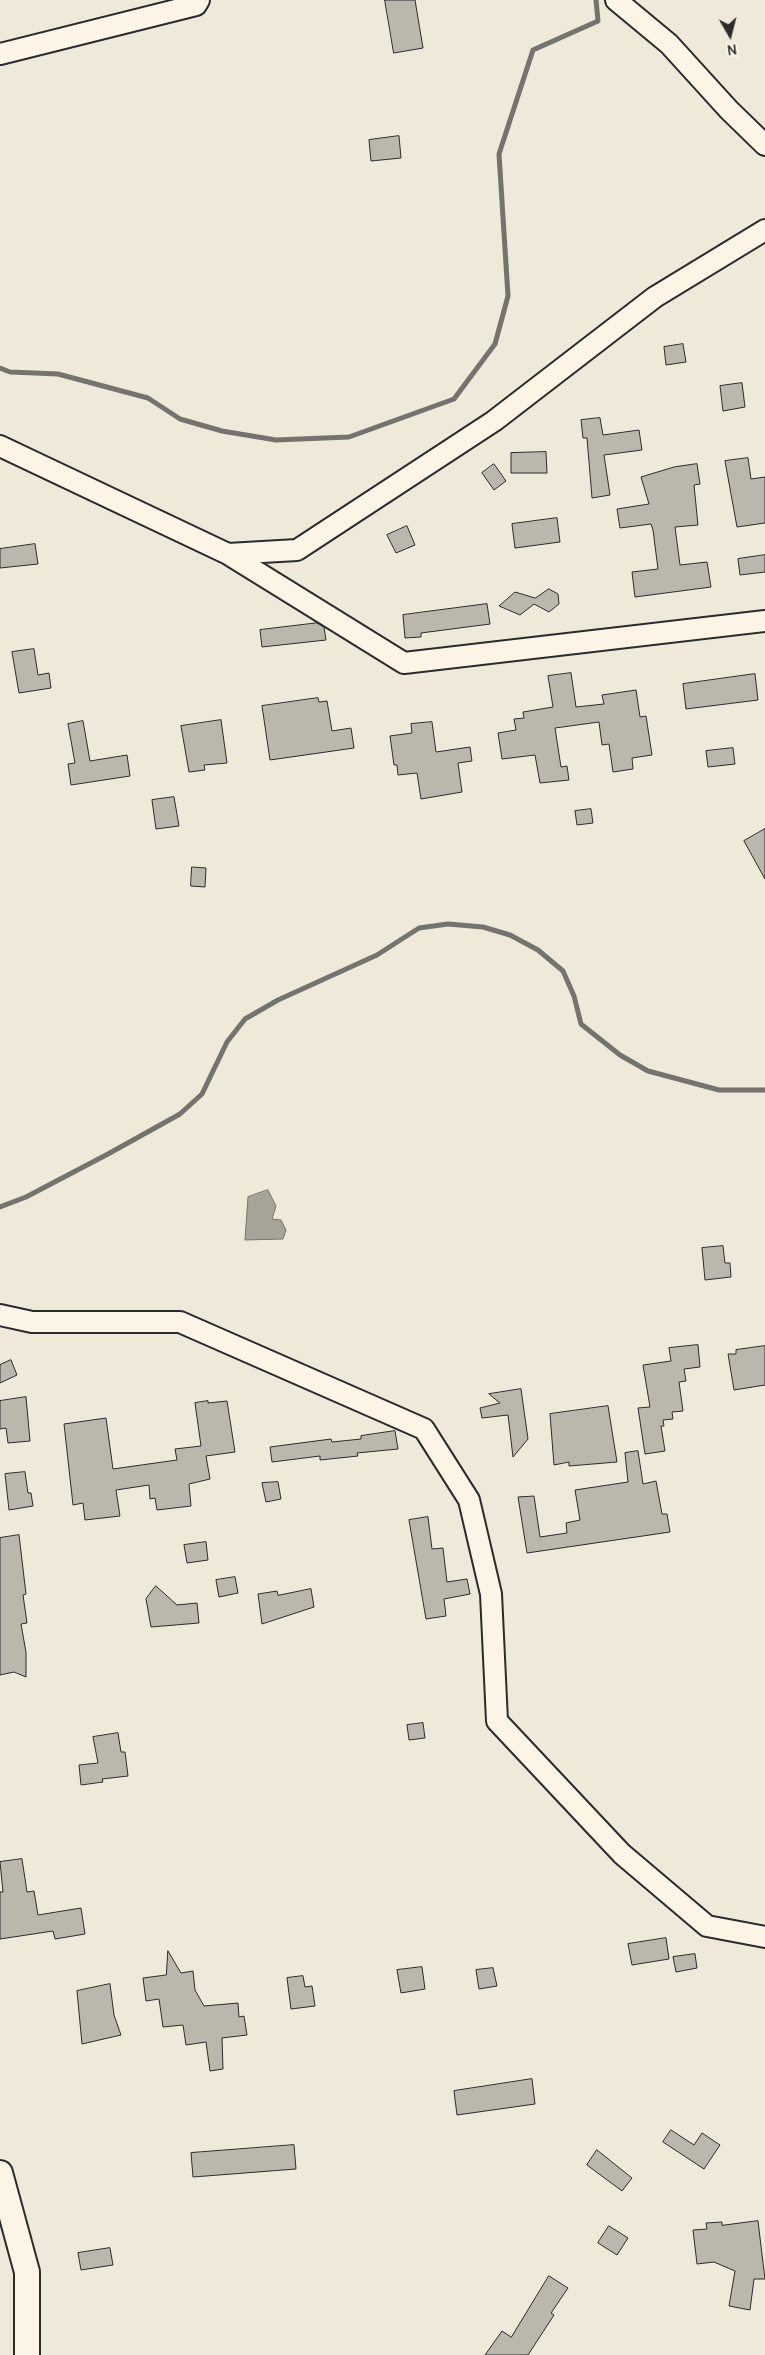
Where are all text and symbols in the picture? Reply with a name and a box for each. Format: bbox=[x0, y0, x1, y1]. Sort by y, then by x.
north arrow bbox=[705, 10, 755, 60]
text: N bbox=[726, 40, 738, 59]

